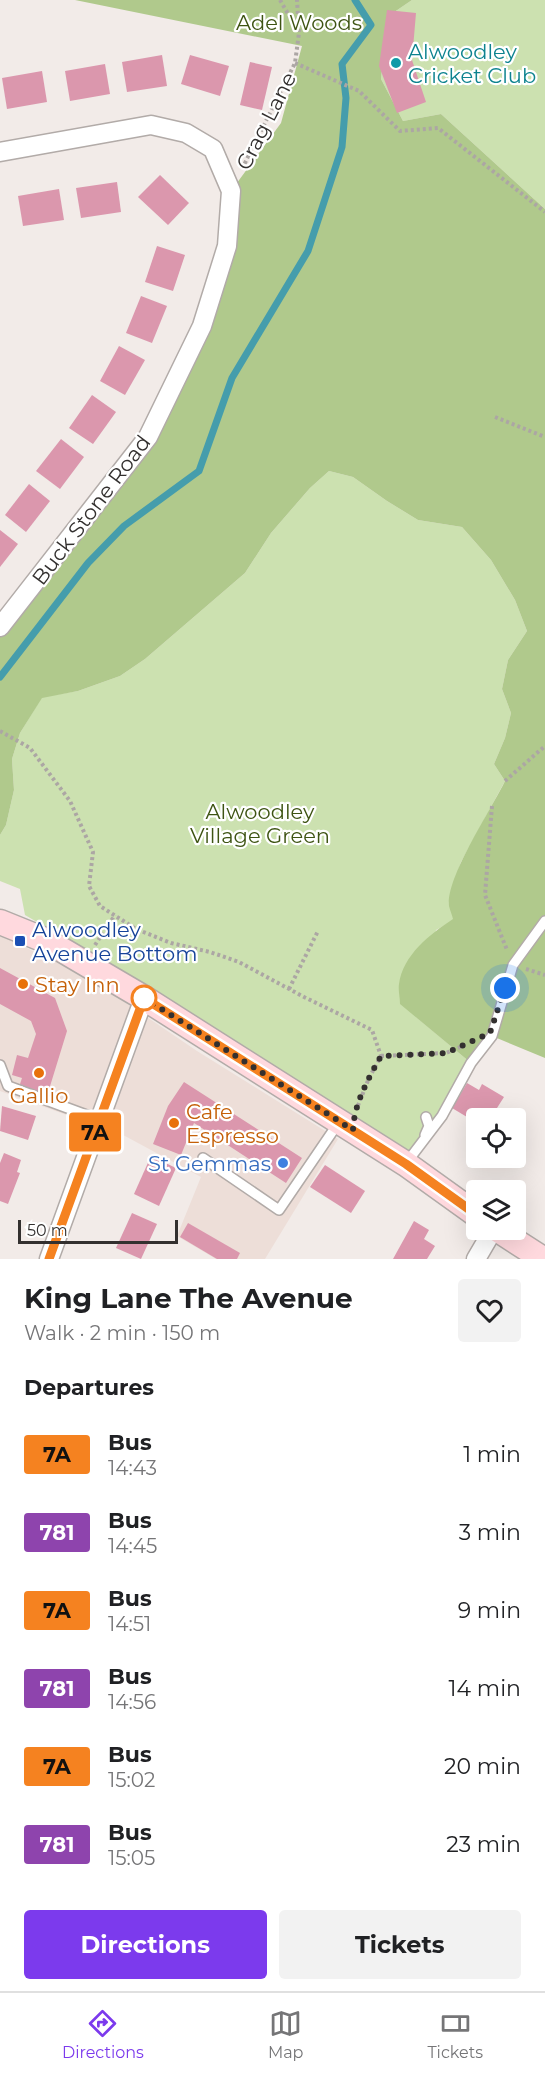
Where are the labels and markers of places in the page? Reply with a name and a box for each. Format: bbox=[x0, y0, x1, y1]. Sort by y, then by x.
place label: Alwoodley Cricket Club bbox=[408, 39, 536, 88]
marker: Alwoodley Cricket Club bbox=[389, 56, 403, 70]
place label: Alwoodley Avenue Bottom bbox=[32, 917, 198, 966]
marker: Alwoodley Avenue Bottom bbox=[13, 934, 27, 948]
place label: Stay Inn bbox=[35, 972, 120, 997]
marker: Stay Inn bbox=[16, 977, 30, 991]
unlabelled marker bbox=[131, 985, 157, 1011]
marker: Gallio bbox=[32, 1066, 46, 1080]
place label: Gallio bbox=[10, 1083, 68, 1108]
place label: Cafe Espresso bbox=[186, 1099, 279, 1148]
marker: Cafe Espresso bbox=[167, 1116, 181, 1130]
place label: St Gemmas bbox=[148, 1151, 271, 1176]
marker: St Gemmas bbox=[276, 1156, 290, 1170]

